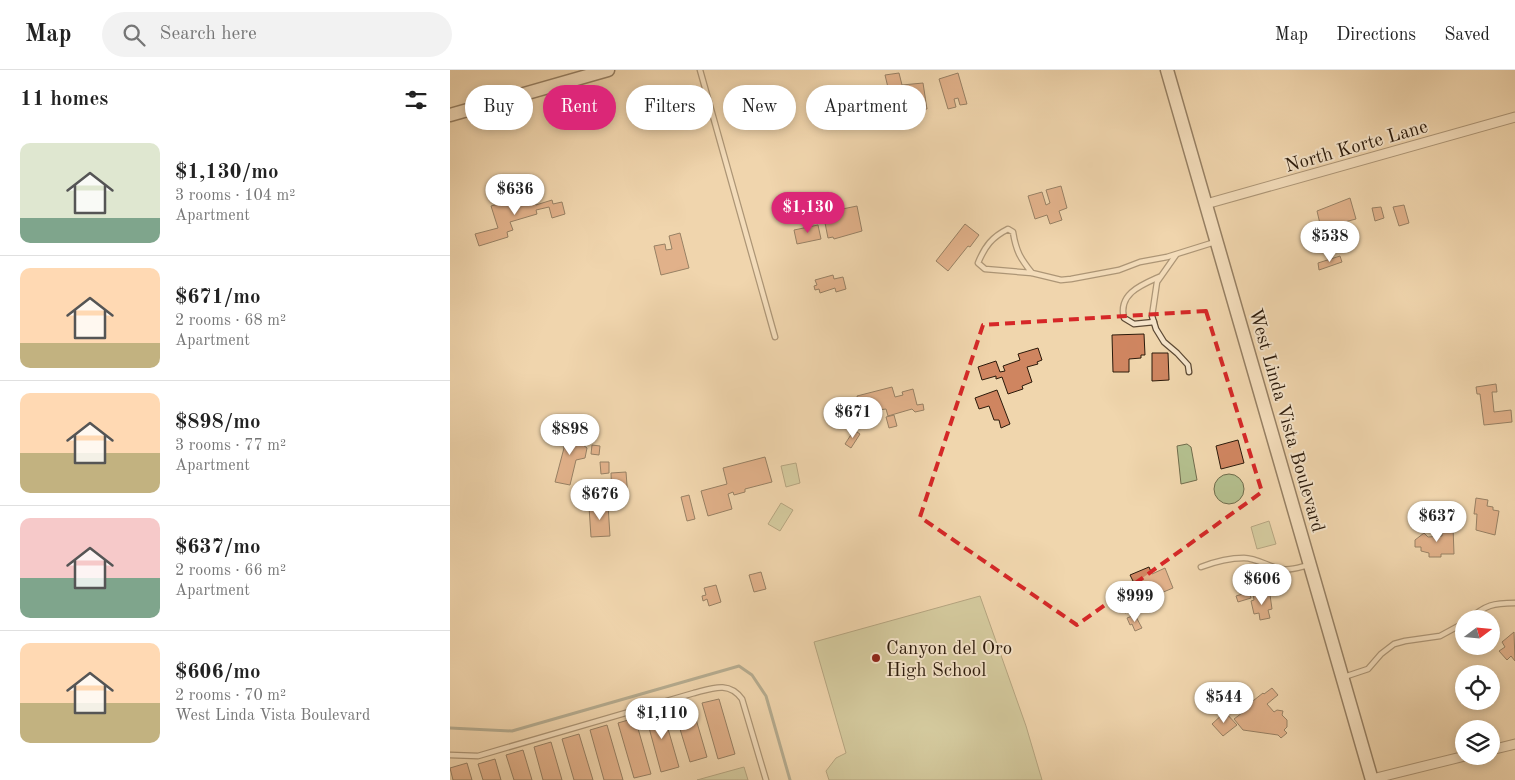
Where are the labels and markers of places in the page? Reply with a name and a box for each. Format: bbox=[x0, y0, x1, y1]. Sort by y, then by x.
pin: $636 bbox=[485, 174, 545, 216]
pin: $1,130 bbox=[767, 191, 849, 234]
pin: $538 bbox=[1300, 220, 1360, 263]
pin: $671 bbox=[823, 396, 883, 439]
pin: $898 bbox=[540, 414, 600, 456]
pin: $676 bbox=[570, 478, 630, 521]
pin: $637 bbox=[1407, 500, 1467, 543]
pin: $606 bbox=[1232, 564, 1292, 606]
pin: $999 bbox=[1105, 580, 1165, 623]
place label: Canyon del Oro High School bbox=[886, 640, 1012, 681]
marker: Canyon del Oro High School bbox=[870, 652, 882, 664]
pin: $544 bbox=[1194, 682, 1254, 724]
pin: $1,110 bbox=[621, 698, 703, 740]

